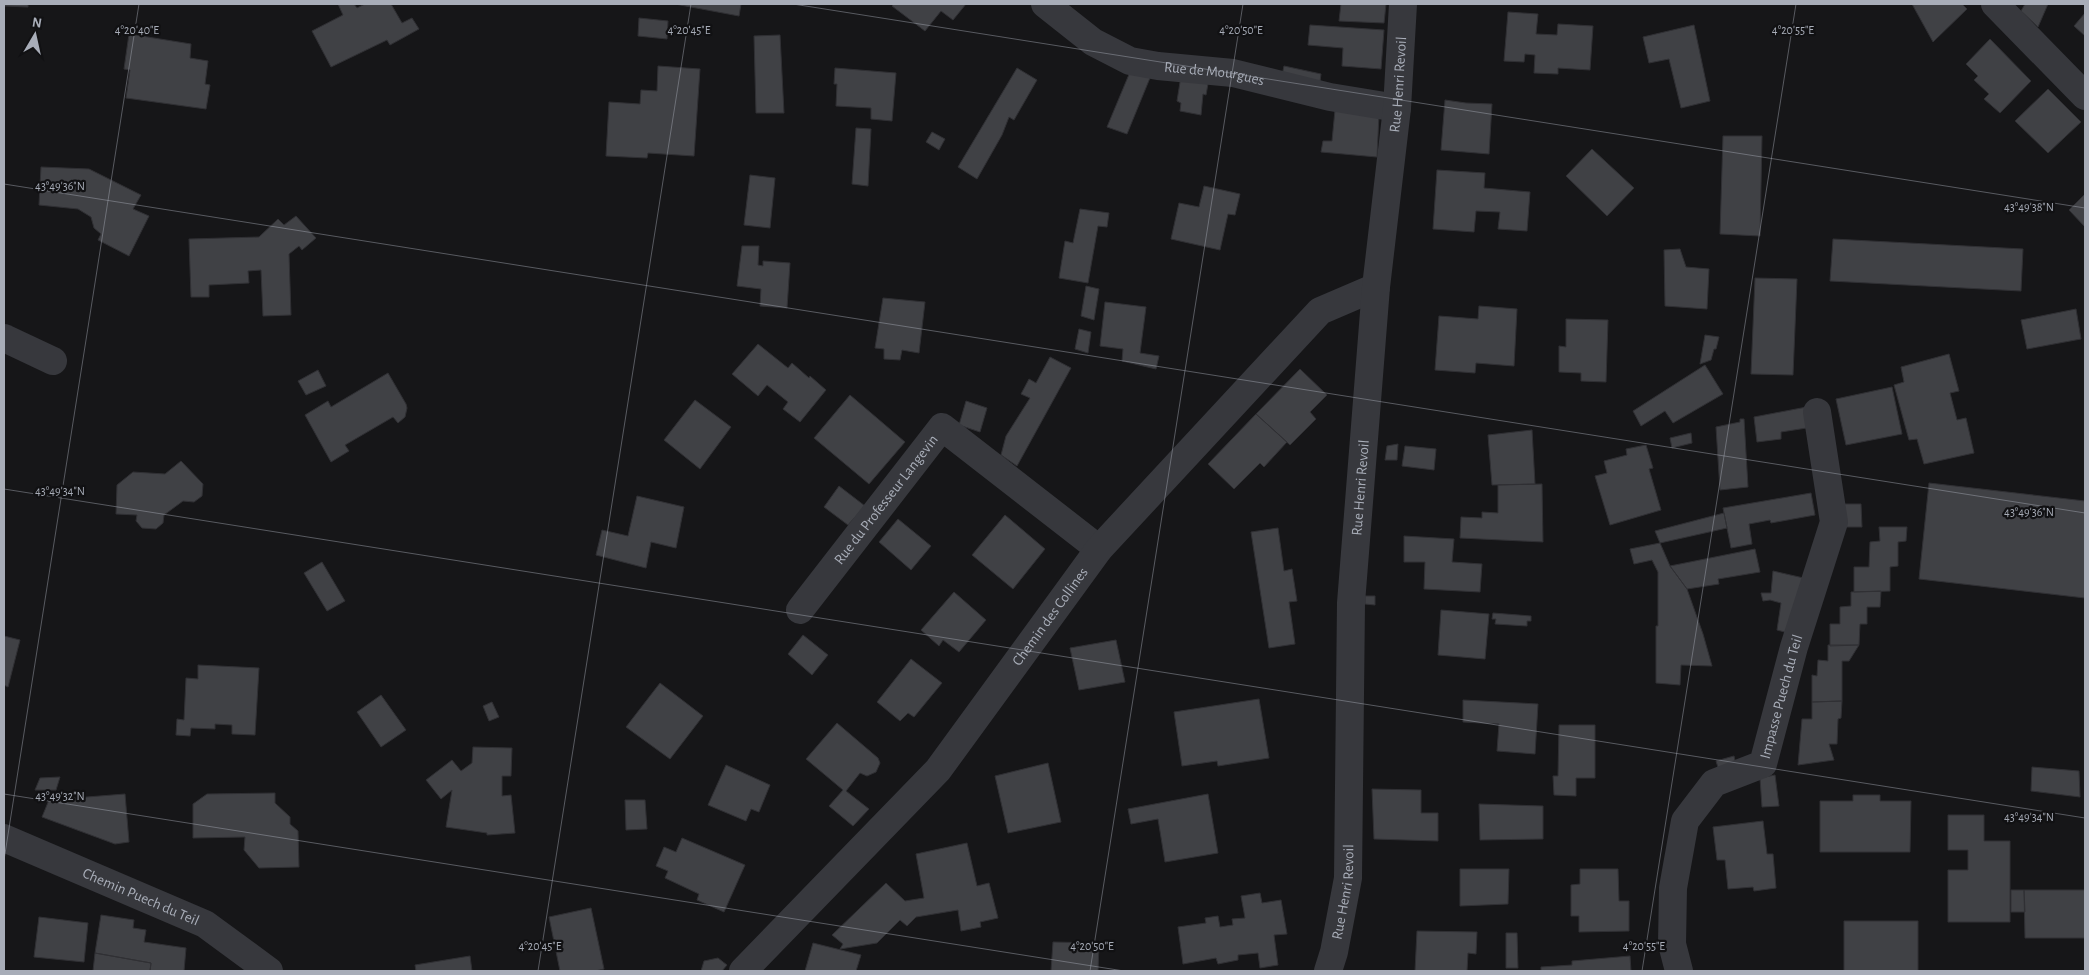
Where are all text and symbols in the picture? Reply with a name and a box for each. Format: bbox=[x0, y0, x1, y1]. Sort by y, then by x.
north arrow bbox=[10, 10, 60, 60]
text: N bbox=[31, 15, 43, 31]
text: 4°20'40"E bbox=[115, 24, 159, 36]
text: 4°20'45"E bbox=[667, 24, 711, 36]
text: 4°20'50"E bbox=[1219, 24, 1263, 36]
text: 4°20'55"E bbox=[1772, 24, 1814, 36]
street label: Rue Henri Revoil bbox=[1387, 36, 1409, 133]
street label: Rue de Mourgues bbox=[1163, 60, 1266, 88]
text: 43°49'36"N bbox=[35, 180, 85, 192]
text: 43°49'38"N bbox=[2004, 201, 2054, 213]
street label: Rue du Professeur Langevin bbox=[831, 432, 941, 567]
street label: Rue Henri Revoil bbox=[1349, 439, 1372, 536]
text: 43°49'34"N bbox=[35, 485, 85, 497]
text: 43°49'36"N bbox=[2004, 506, 2054, 518]
street label: Chemin des Collines bbox=[1010, 565, 1091, 669]
street label: Impasse Puech du Teil bbox=[1758, 633, 1805, 760]
text: 43°49'32"N bbox=[35, 790, 85, 802]
text: 43°49'34"N bbox=[2004, 811, 2054, 823]
street label: Rue Henri Revoil bbox=[1330, 844, 1356, 941]
street label: Chemin Puech du Teil bbox=[80, 866, 201, 929]
text: 4°20'45"E bbox=[518, 940, 562, 952]
text: 4°20'50"E bbox=[1070, 940, 1114, 952]
text: 4°20'55"E bbox=[1623, 940, 1665, 952]

